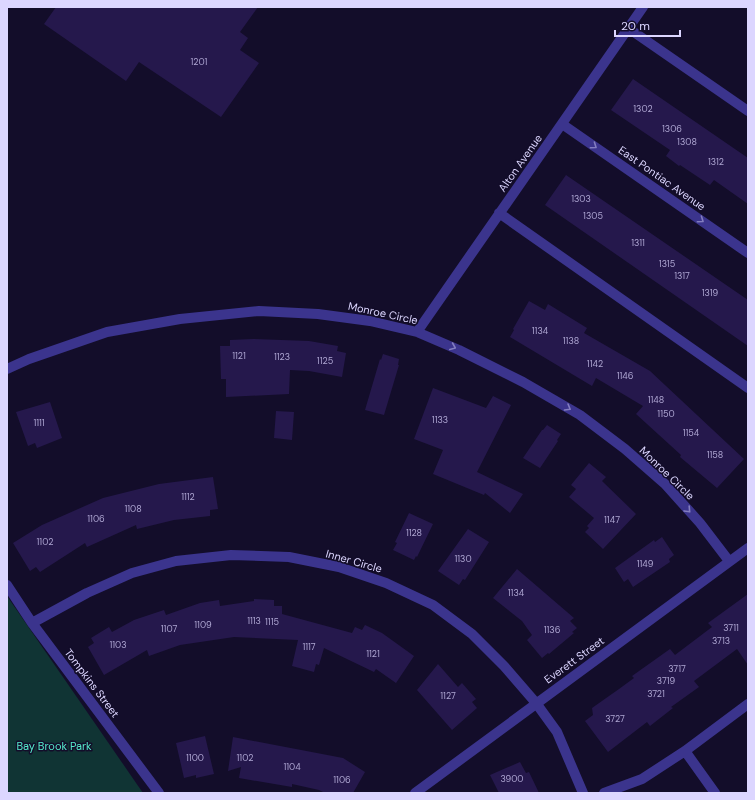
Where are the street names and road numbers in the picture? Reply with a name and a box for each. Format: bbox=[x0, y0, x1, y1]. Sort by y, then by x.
street label: Alton Avenue bbox=[495, 132, 545, 194]
street label: East Pontiac Avenue bbox=[616, 143, 708, 213]
street label: Monroe Circle bbox=[347, 299, 419, 327]
street label: Monroe Circle bbox=[637, 443, 697, 503]
street label: Inner Circle bbox=[324, 546, 384, 576]
street label: Everett Street bbox=[541, 634, 607, 686]
street label: Tompkins Street bbox=[62, 646, 122, 720]

